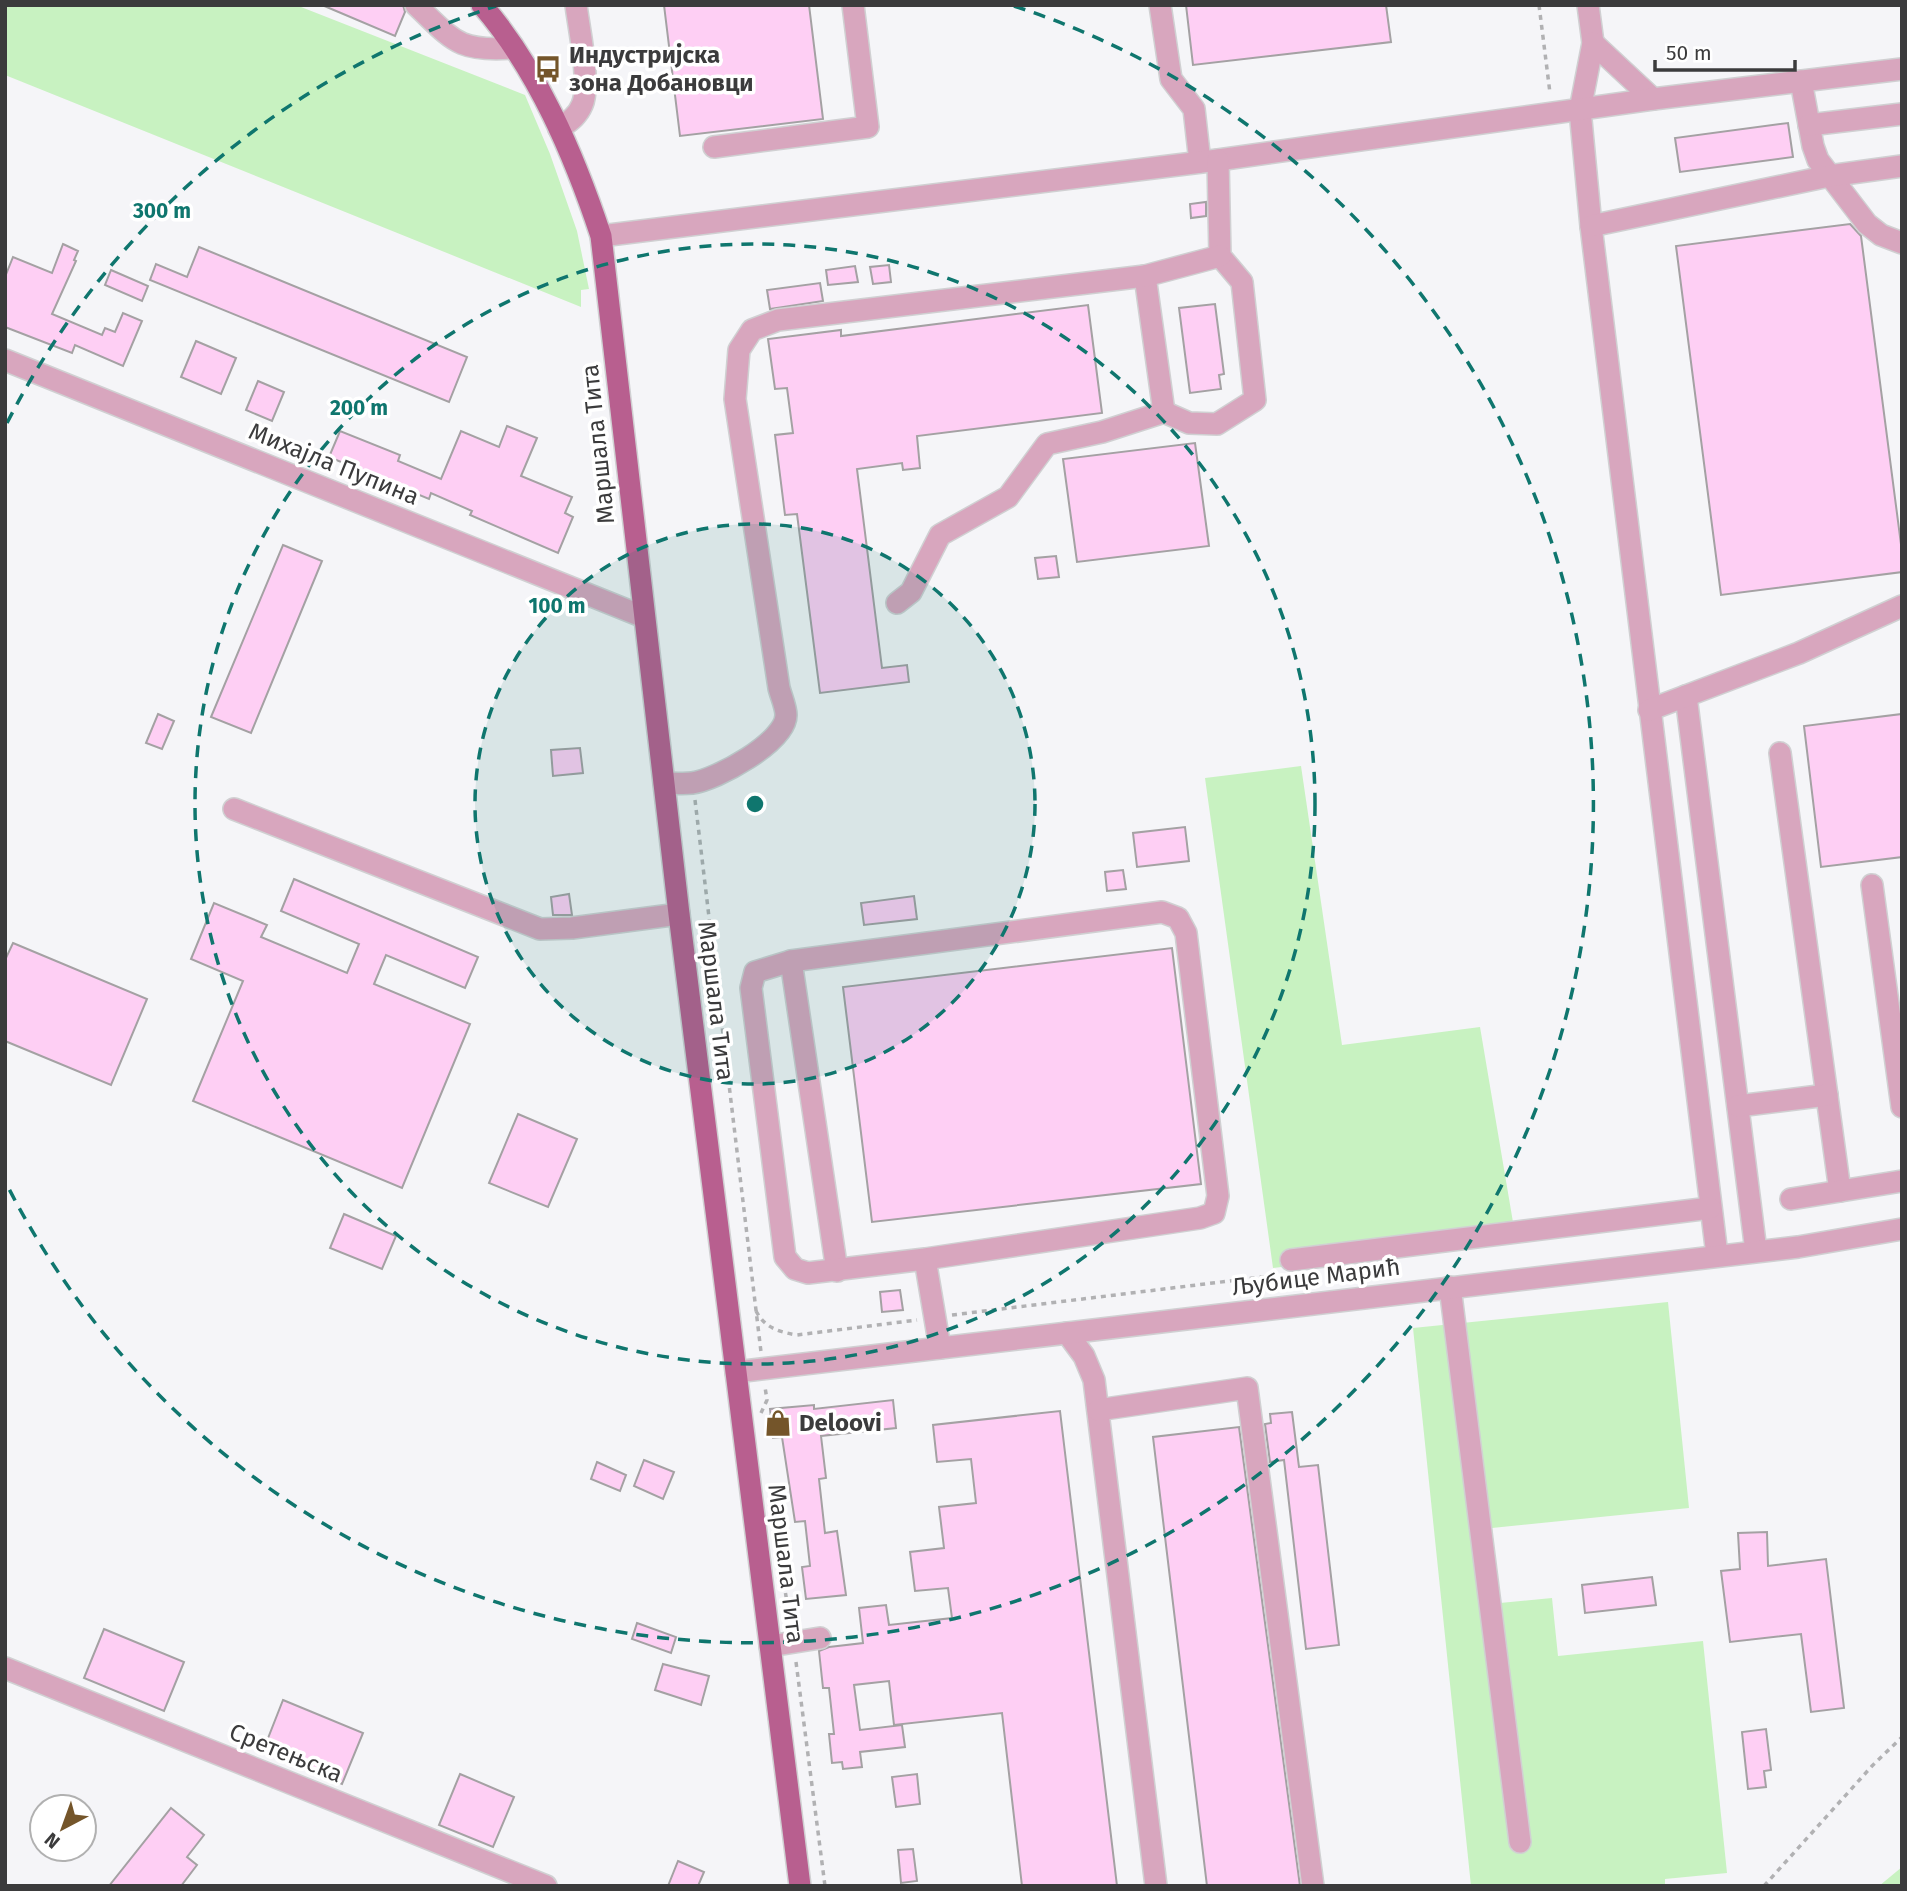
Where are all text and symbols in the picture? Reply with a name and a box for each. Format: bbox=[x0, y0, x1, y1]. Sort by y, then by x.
scale bar bbox=[1655, 28, 1795, 72]
text: 50 m bbox=[1666, 40, 1712, 66]
place label: Индустријска зона Добановци bbox=[569, 41, 753, 97]
bus stop icon: Индустријска зона Добановци bbox=[533, 54, 563, 84]
text: 300 m bbox=[132, 198, 191, 224]
street label: Маршала Тита bbox=[576, 363, 620, 525]
text: 200 m bbox=[330, 395, 388, 421]
street label: Михајла Пупина bbox=[245, 417, 423, 511]
text: 100 m bbox=[528, 593, 586, 619]
centre of rings bbox=[743, 792, 767, 816]
street label: Маршала Тита bbox=[692, 920, 740, 1082]
street label: Љубице Марић bbox=[1230, 1253, 1402, 1301]
shop icon: Deloovi bbox=[763, 1408, 793, 1438]
place label: Deloovi bbox=[799, 1409, 882, 1437]
street label: Маршала Тита bbox=[762, 1483, 810, 1645]
street label: Сретењска bbox=[225, 1718, 347, 1788]
north arrow bbox=[28, 1793, 98, 1863]
text: N bbox=[40, 1828, 64, 1853]

